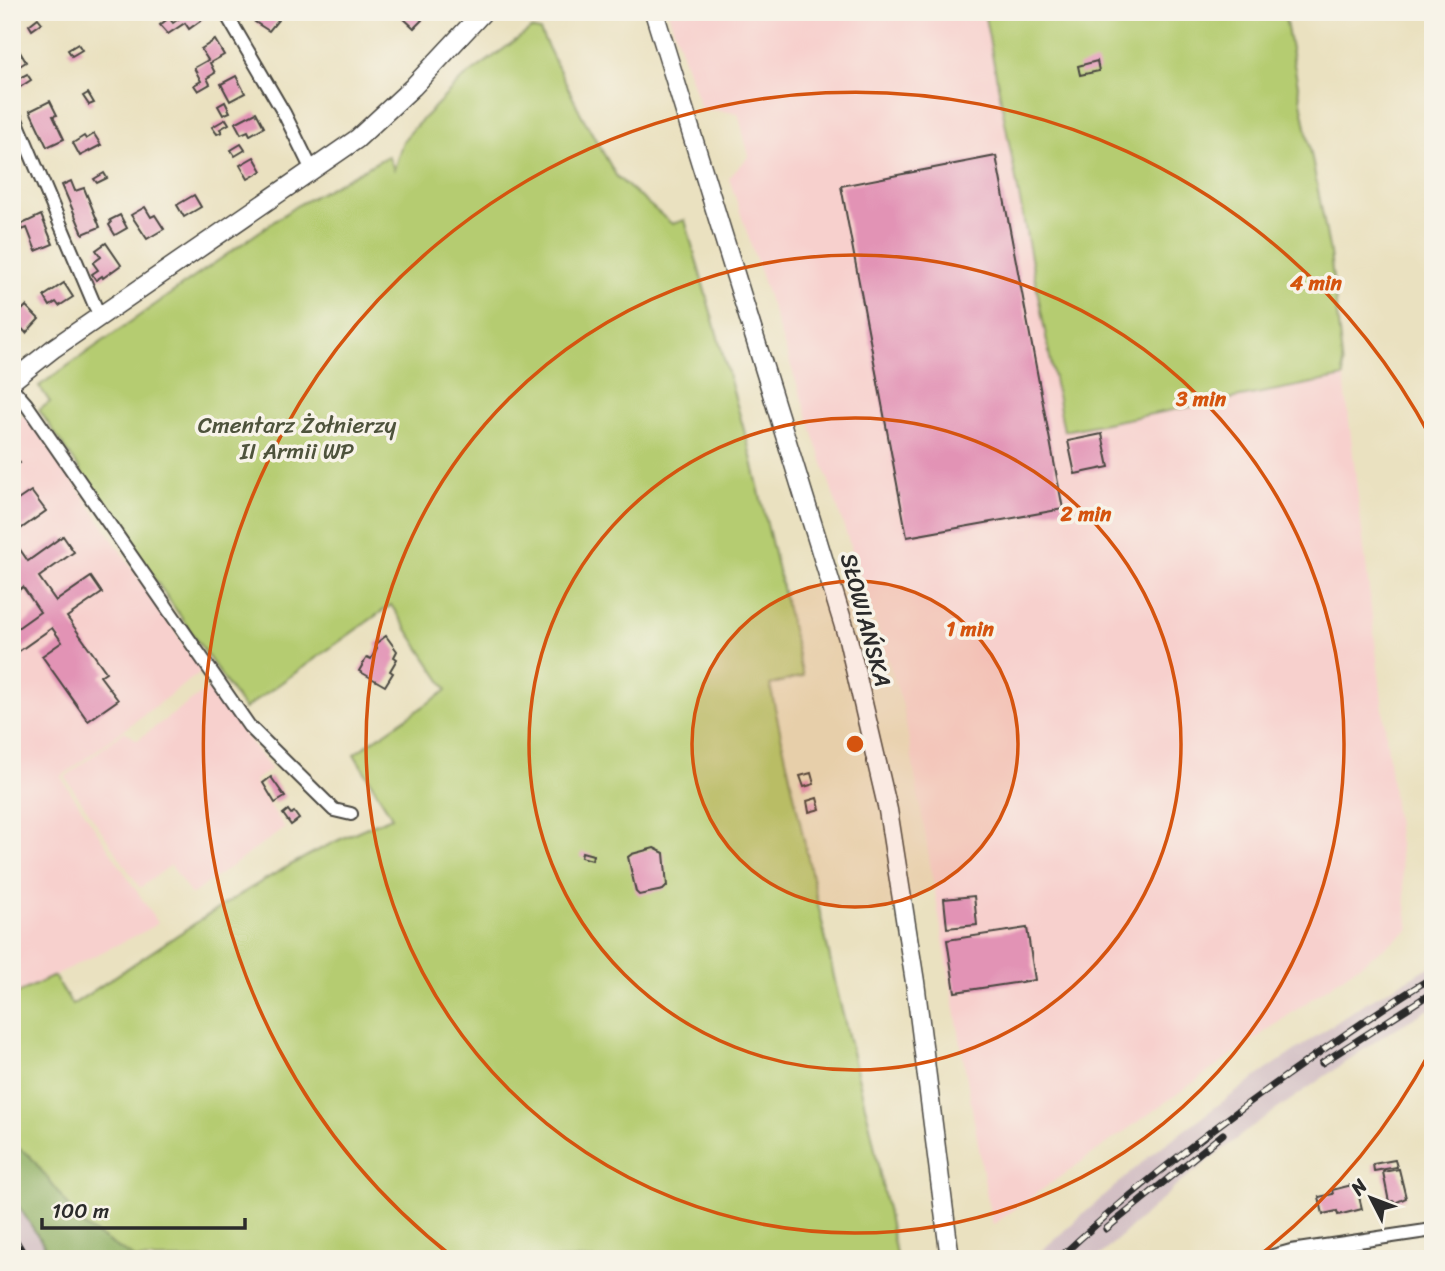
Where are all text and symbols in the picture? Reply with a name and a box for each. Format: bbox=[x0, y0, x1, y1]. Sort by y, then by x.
text: 4 min bbox=[1289, 264, 1343, 302]
text: 3 min bbox=[1175, 380, 1227, 418]
park label: Cmentarz Żołnierzy II Armii WP bbox=[198, 405, 397, 472]
text: 2 min bbox=[1060, 495, 1112, 533]
street label: SŁOWIAŃSKA bbox=[828, 548, 903, 692]
text: 1 min bbox=[946, 610, 995, 648]
centre of rings bbox=[843, 732, 867, 756]
north arrow bbox=[1336, 1162, 1406, 1232]
text: N bbox=[1341, 1170, 1376, 1204]
scale bar bbox=[42, 1187, 245, 1231]
text: 100 m bbox=[52, 1192, 109, 1230]

